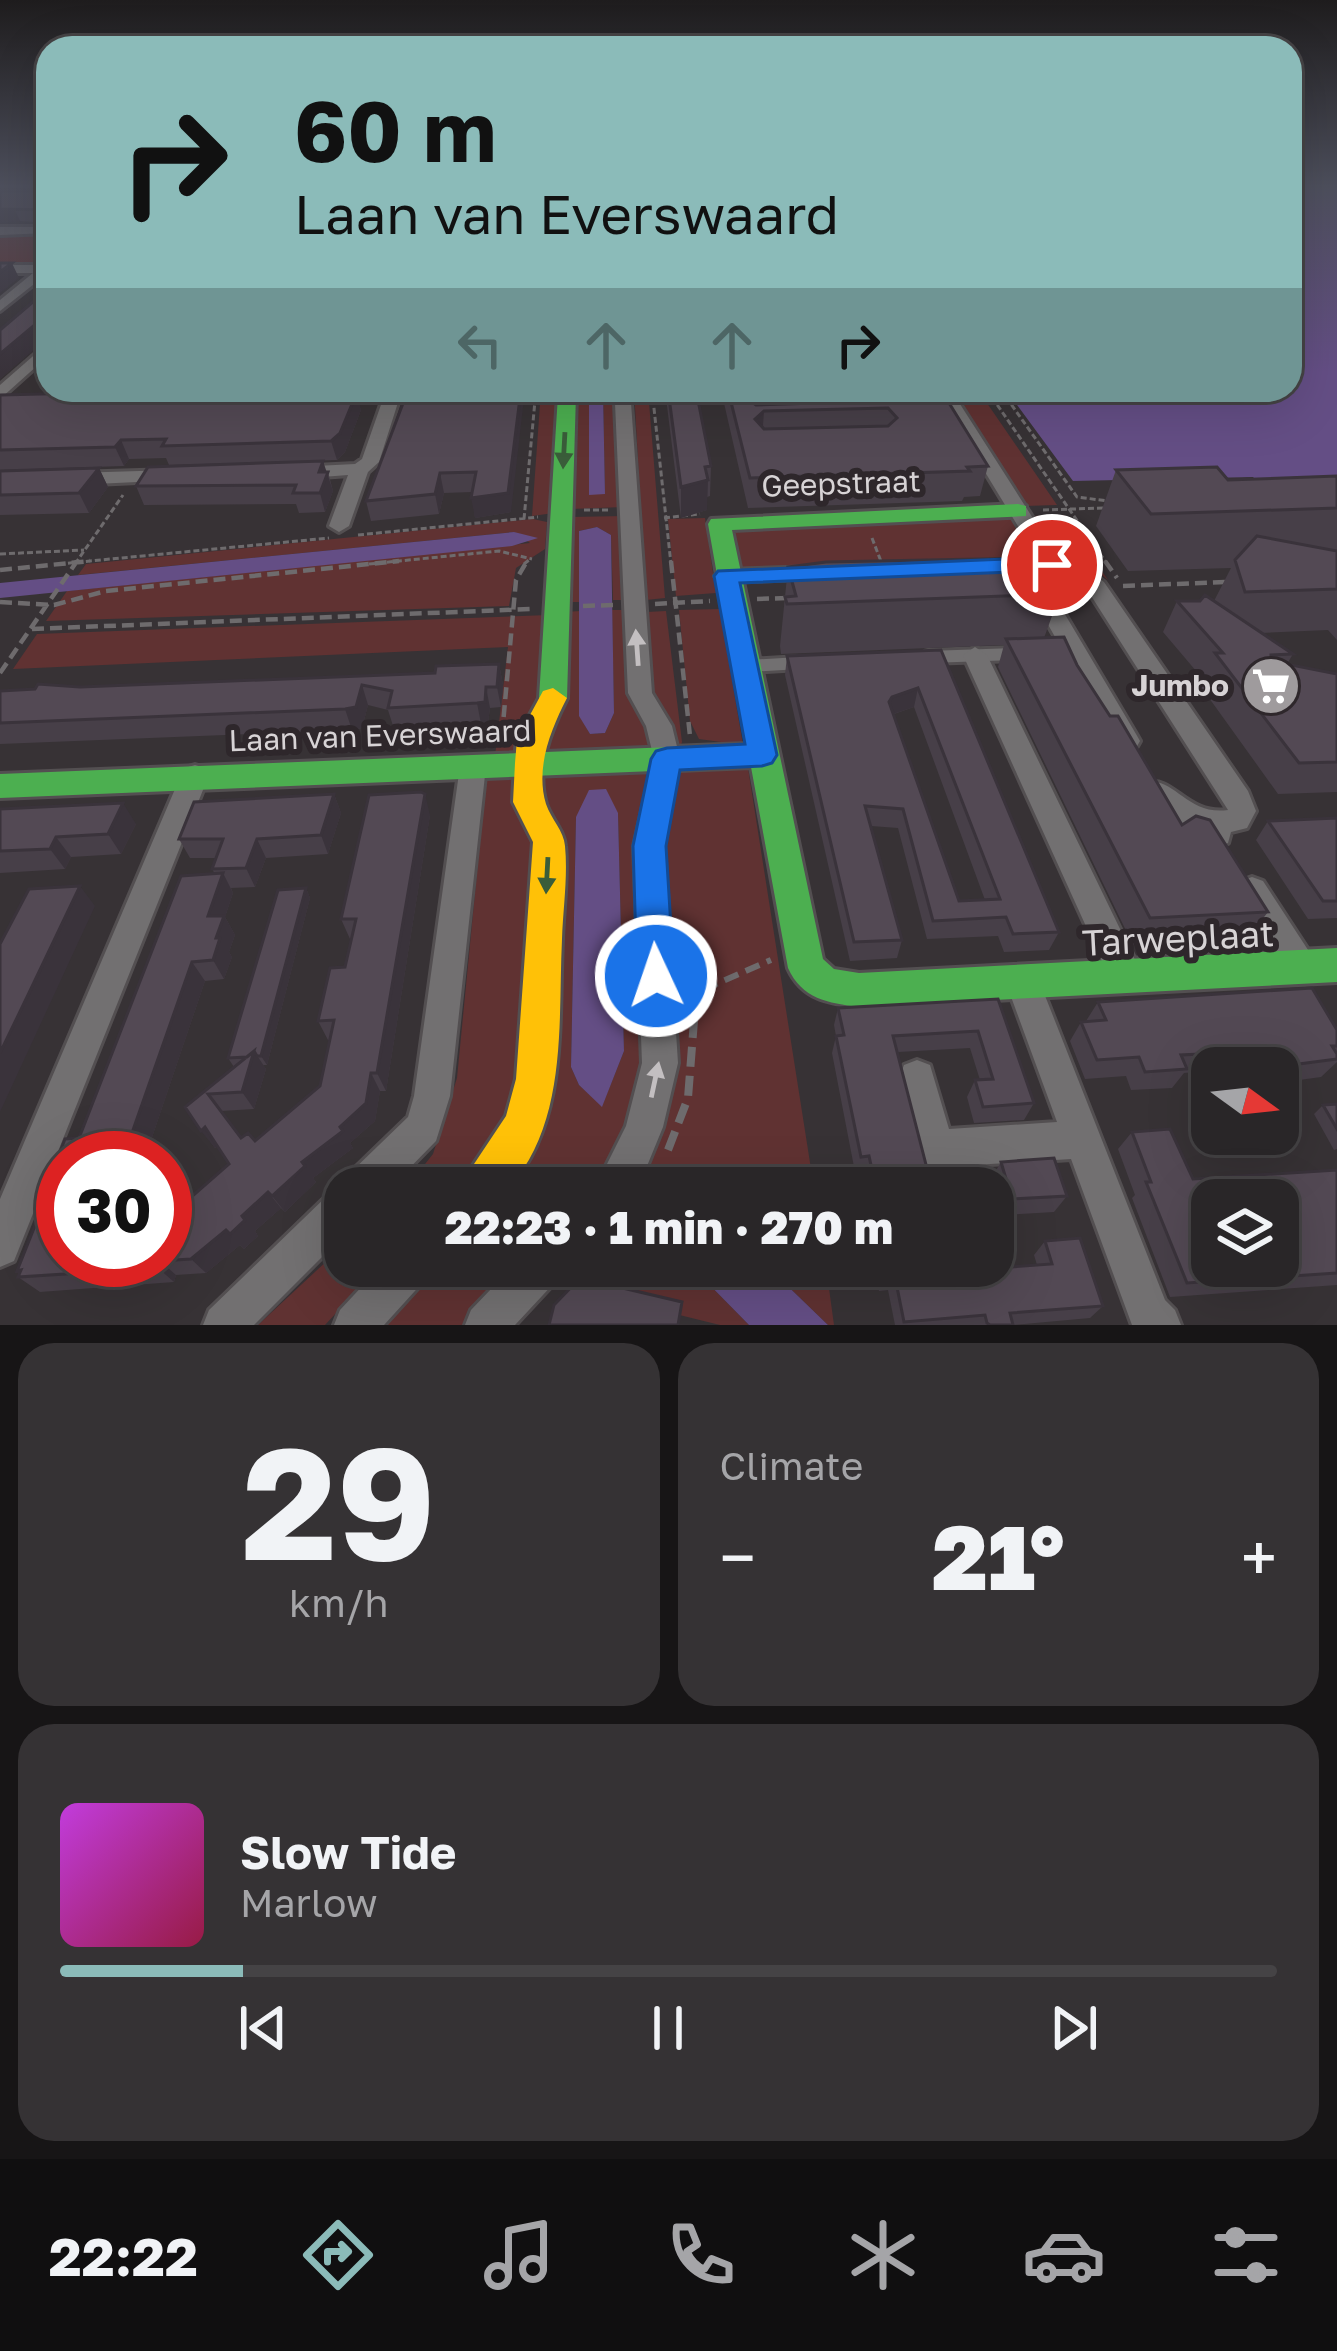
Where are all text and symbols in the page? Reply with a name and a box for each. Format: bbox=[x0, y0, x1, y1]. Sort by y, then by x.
text: 60 m bbox=[294, 80, 496, 180]
icon: right bbox=[96, 84, 252, 240]
text: Laan van Everswaard bbox=[294, 181, 839, 246]
icon: left bbox=[447, 312, 513, 378]
icon: ahead bbox=[573, 312, 639, 378]
icon: ahead bbox=[699, 312, 765, 378]
icon: right bbox=[825, 312, 891, 378]
one-way arrow bbox=[554, 432, 573, 470]
street label: Geepstraat bbox=[761, 462, 921, 504]
pin bbox=[1001, 514, 1103, 616]
icon: arrive bbox=[1019, 532, 1085, 598]
one-way arrow bbox=[628, 629, 647, 666]
supermarket icon: Jumbo bbox=[1240, 655, 1302, 717]
place label: Jumbo bbox=[1131, 667, 1229, 703]
street label: Laan van Everswaard bbox=[228, 712, 532, 758]
one-way arrow bbox=[537, 857, 556, 895]
street label: Tarweplaat bbox=[1081, 911, 1275, 964]
position arrow bbox=[593, 913, 719, 1039]
north arrow bbox=[1191, 1047, 1299, 1155]
map controls bbox=[1191, 1047, 1299, 1287]
one-way arrow bbox=[647, 1061, 666, 1099]
speed limit sign: 30 bbox=[36, 1131, 192, 1287]
button: layers bbox=[1191, 1179, 1299, 1287]
text: 22:23 · 1 min · 270 m bbox=[445, 1200, 893, 1254]
text: 29 bbox=[242, 1407, 436, 1594]
text: Climate bbox=[720, 1442, 863, 1489]
text: 21° bbox=[932, 1502, 1065, 1610]
text: − bbox=[720, 1517, 756, 1597]
text: + bbox=[1241, 1517, 1277, 1597]
text: km/h bbox=[289, 1579, 388, 1626]
text: Slow Tide bbox=[240, 1825, 456, 1879]
text: Marlow bbox=[240, 1879, 377, 1926]
icon: previous bbox=[230, 1995, 296, 2061]
icon: pause bbox=[635, 1995, 701, 2061]
icon: next bbox=[1041, 1995, 1107, 2061]
icon: directions bbox=[296, 2213, 380, 2297]
icon: music bbox=[477, 2213, 561, 2297]
icon: phone bbox=[659, 2213, 743, 2297]
icon: climate bbox=[841, 2213, 925, 2297]
icon: car bbox=[1022, 2213, 1106, 2297]
icon: filters bbox=[1204, 2213, 1288, 2297]
text: 22:22 bbox=[49, 2223, 198, 2288]

